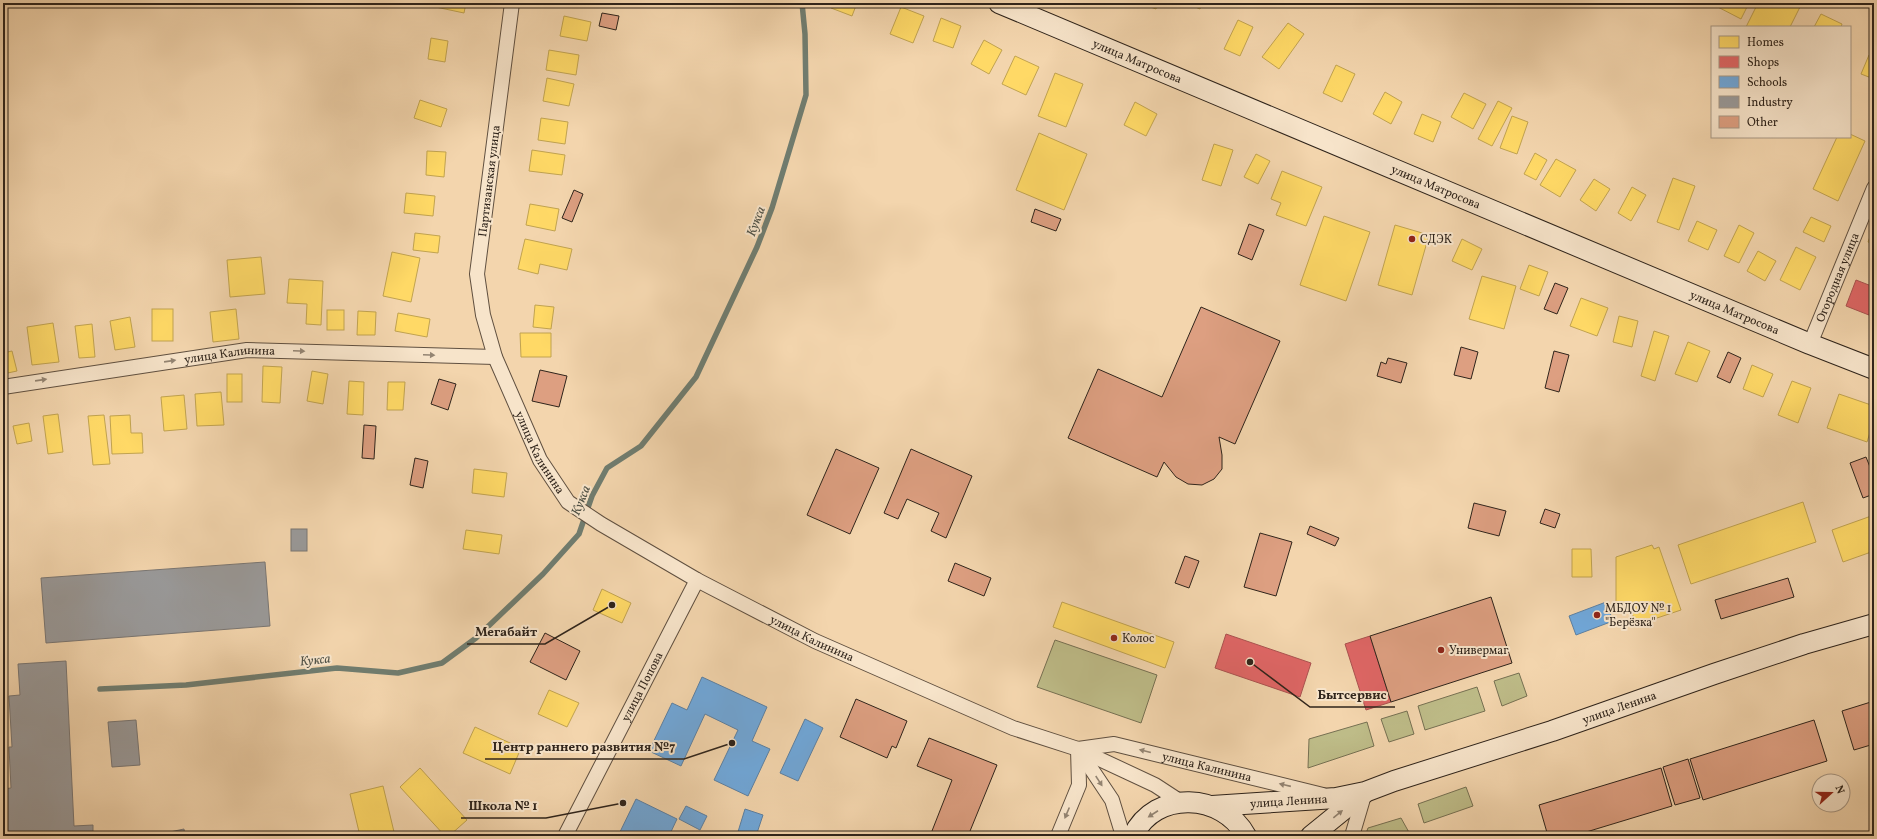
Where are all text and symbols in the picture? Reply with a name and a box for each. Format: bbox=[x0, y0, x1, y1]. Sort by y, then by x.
legend bbox=[1711, 26, 1851, 138]
text: Homes bbox=[1747, 35, 1784, 51]
street label: улица Матросова bbox=[1090, 36, 1184, 88]
text: Shops bbox=[1747, 55, 1779, 71]
text: Schools bbox=[1747, 75, 1787, 91]
text: Industry bbox=[1747, 95, 1793, 111]
text: Other bbox=[1747, 115, 1778, 131]
street label: Партизанская улица bbox=[475, 124, 505, 238]
street label: улица Матросова bbox=[1388, 162, 1483, 214]
water label: Кукса bbox=[743, 204, 771, 239]
street label: Огородная улица bbox=[1813, 231, 1864, 325]
place label: СДЭК bbox=[1420, 232, 1452, 248]
marker: СДЭК bbox=[1407, 234, 1417, 244]
street label: улица Матросова bbox=[1687, 287, 1781, 339]
street label: улица Калинина bbox=[183, 343, 275, 368]
one-way arrow bbox=[293, 348, 305, 355]
one-way arrow bbox=[423, 352, 436, 358]
one-way arrow bbox=[164, 358, 176, 364]
one-way arrow bbox=[35, 377, 47, 383]
street label: улица Калинина bbox=[511, 409, 568, 498]
water label: Кукса bbox=[568, 483, 596, 518]
place label: МБДОУ № 1 "Берёзка" bbox=[1605, 601, 1672, 631]
marker: МБДОУ № 1 "Берёзка" bbox=[1592, 610, 1602, 620]
street label: улица Калинина bbox=[767, 612, 856, 666]
callout: Мегабайт bbox=[467, 619, 545, 644]
text: Мегабайт bbox=[475, 624, 538, 642]
place label: Колос bbox=[1122, 631, 1154, 647]
marker: Колос bbox=[1109, 633, 1119, 643]
place label: Универмаг bbox=[1449, 643, 1509, 659]
marker: Универмаг bbox=[1436, 645, 1446, 655]
street label: улица Попова bbox=[618, 649, 668, 725]
water label: Кукса bbox=[299, 650, 331, 672]
callout: Бытсервис bbox=[1310, 682, 1395, 707]
text: Бытсервис bbox=[1317, 687, 1387, 705]
street label: улица Ленина bbox=[1580, 688, 1659, 729]
callout: Центр раннего развития №7 bbox=[485, 734, 684, 759]
text: Центр раннего развития №7 bbox=[493, 739, 675, 757]
one-way arrow bbox=[1139, 748, 1151, 754]
street label: улица Калинина bbox=[1160, 749, 1253, 786]
north arrow bbox=[1811, 773, 1851, 813]
one-way arrow bbox=[1096, 775, 1103, 787]
one-way arrow bbox=[1278, 782, 1291, 788]
text: N bbox=[1831, 784, 1847, 796]
street label: улица Ленина bbox=[1250, 792, 1328, 813]
callout: Школа № 1 bbox=[461, 793, 546, 818]
text: Школа № 1 bbox=[468, 798, 538, 816]
one-way arrow bbox=[1064, 808, 1070, 820]
one-way arrow bbox=[1148, 810, 1158, 818]
one-way arrow bbox=[1333, 810, 1344, 818]

